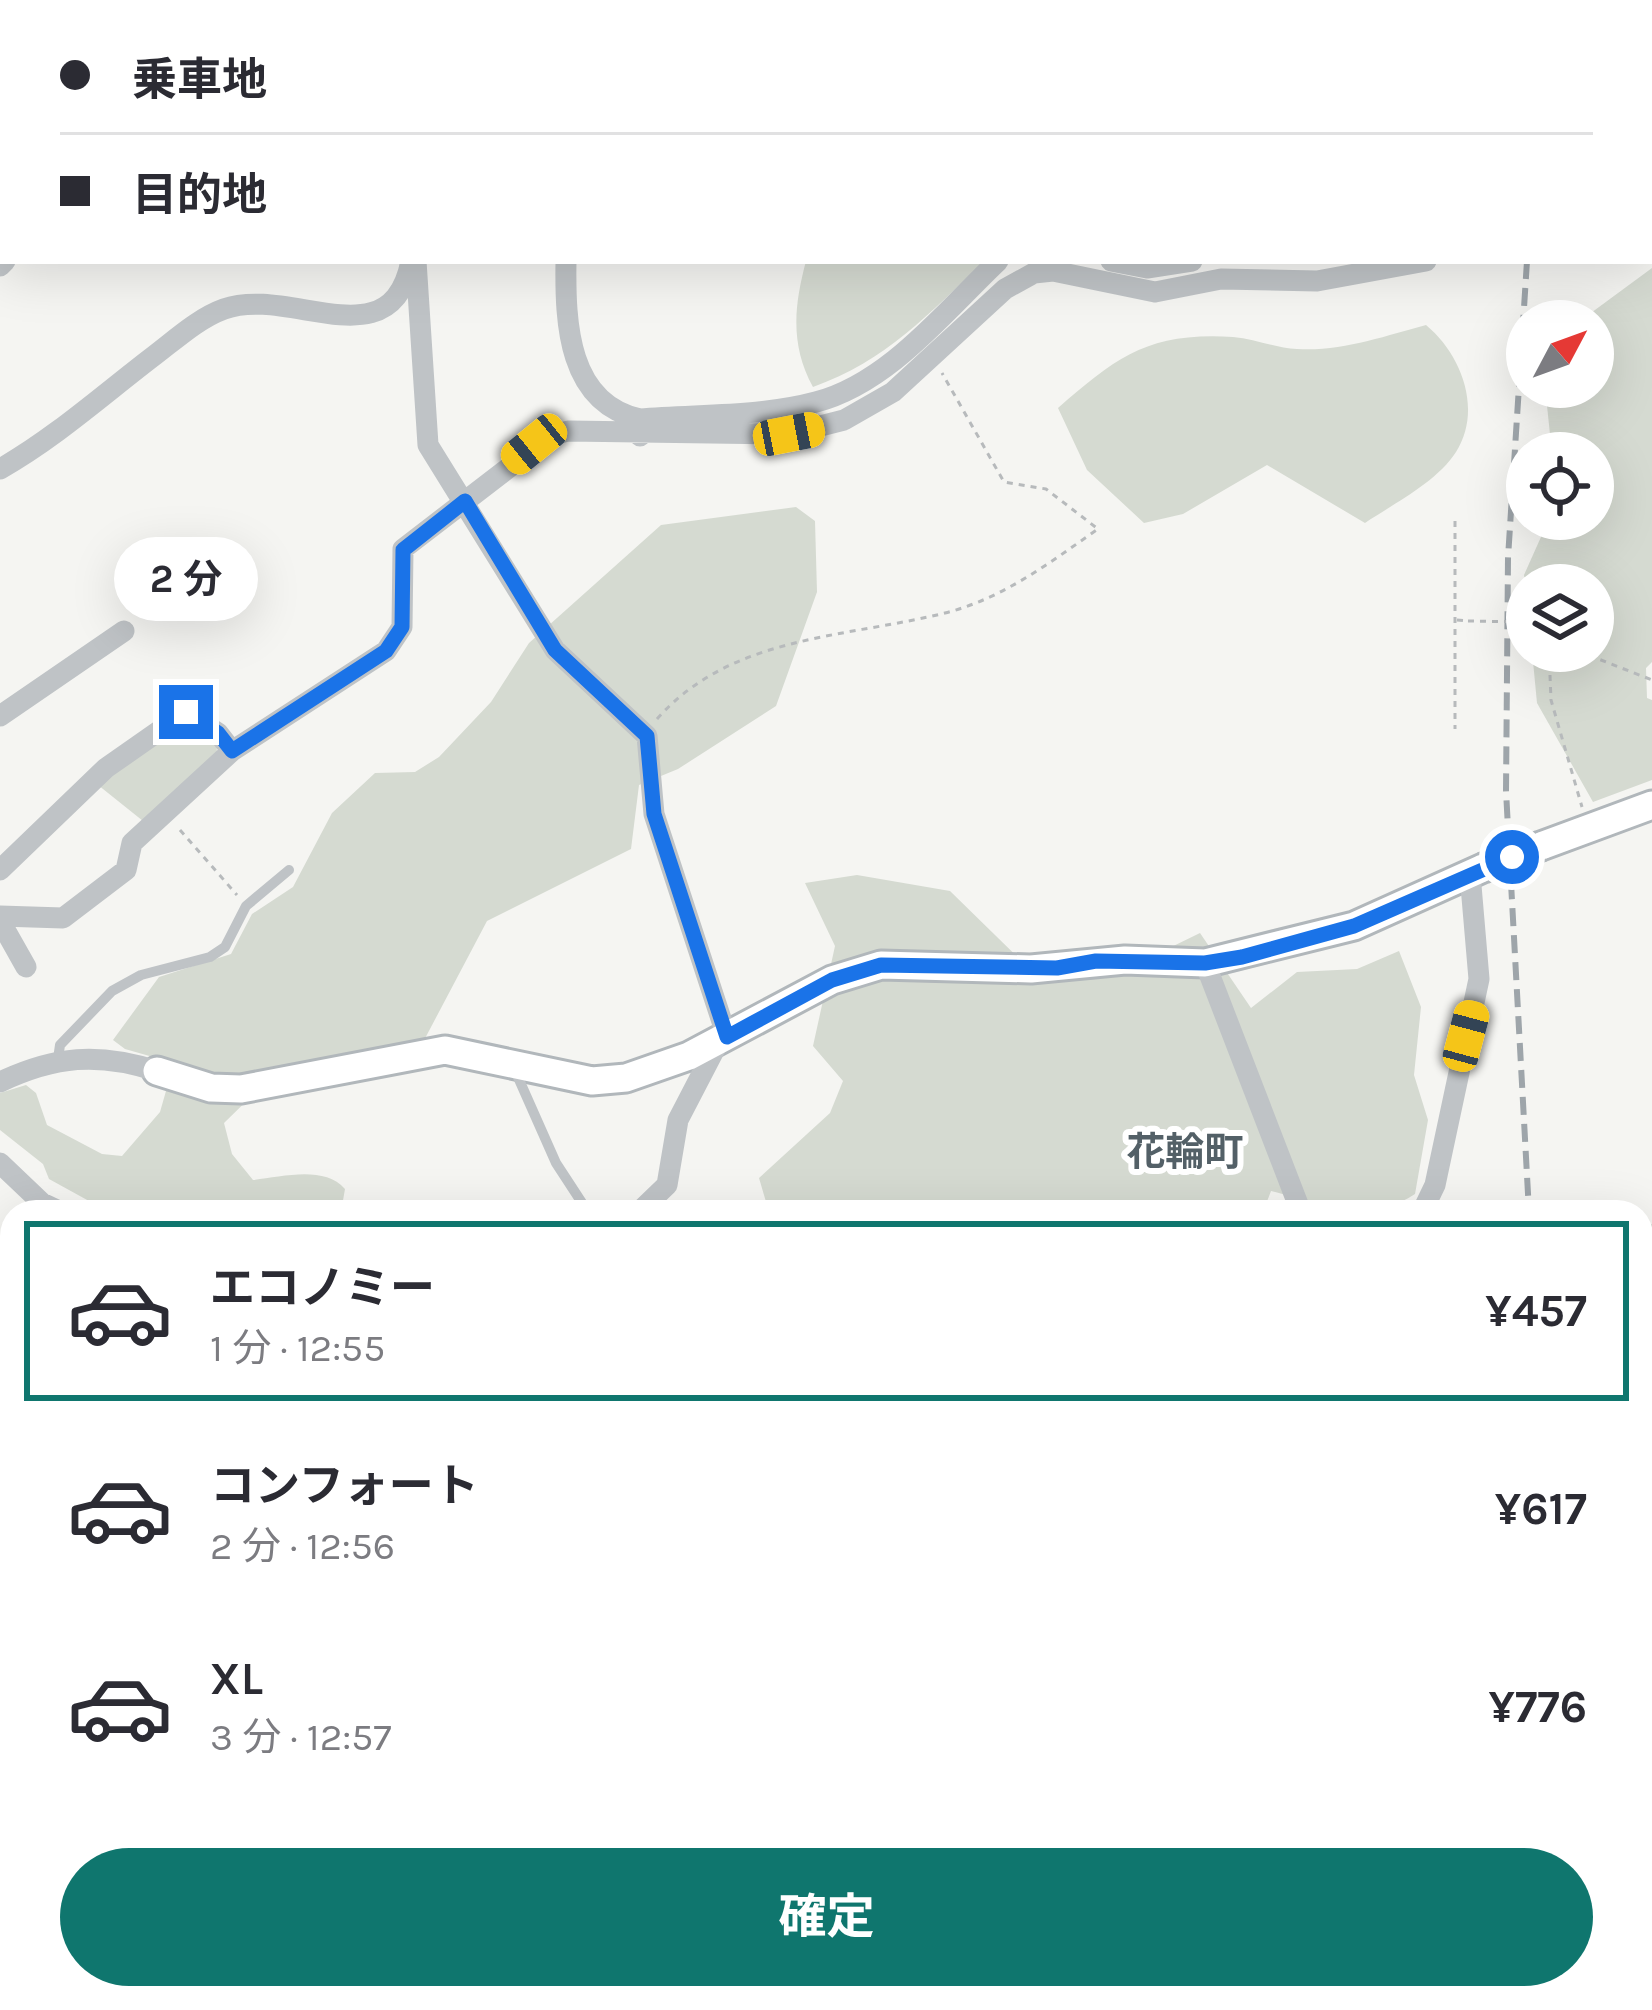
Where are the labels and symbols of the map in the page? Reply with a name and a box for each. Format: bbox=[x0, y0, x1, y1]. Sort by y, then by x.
north arrow bbox=[1506, 300, 1614, 408]
car bbox=[495, 407, 573, 481]
car bbox=[750, 409, 828, 459]
callout: 2 分 bbox=[114, 538, 258, 622]
route end bbox=[159, 685, 213, 739]
route start bbox=[1485, 830, 1539, 884]
car bbox=[1439, 997, 1493, 1075]
district label: 花輪町 bbox=[1126, 1129, 1244, 1175]

